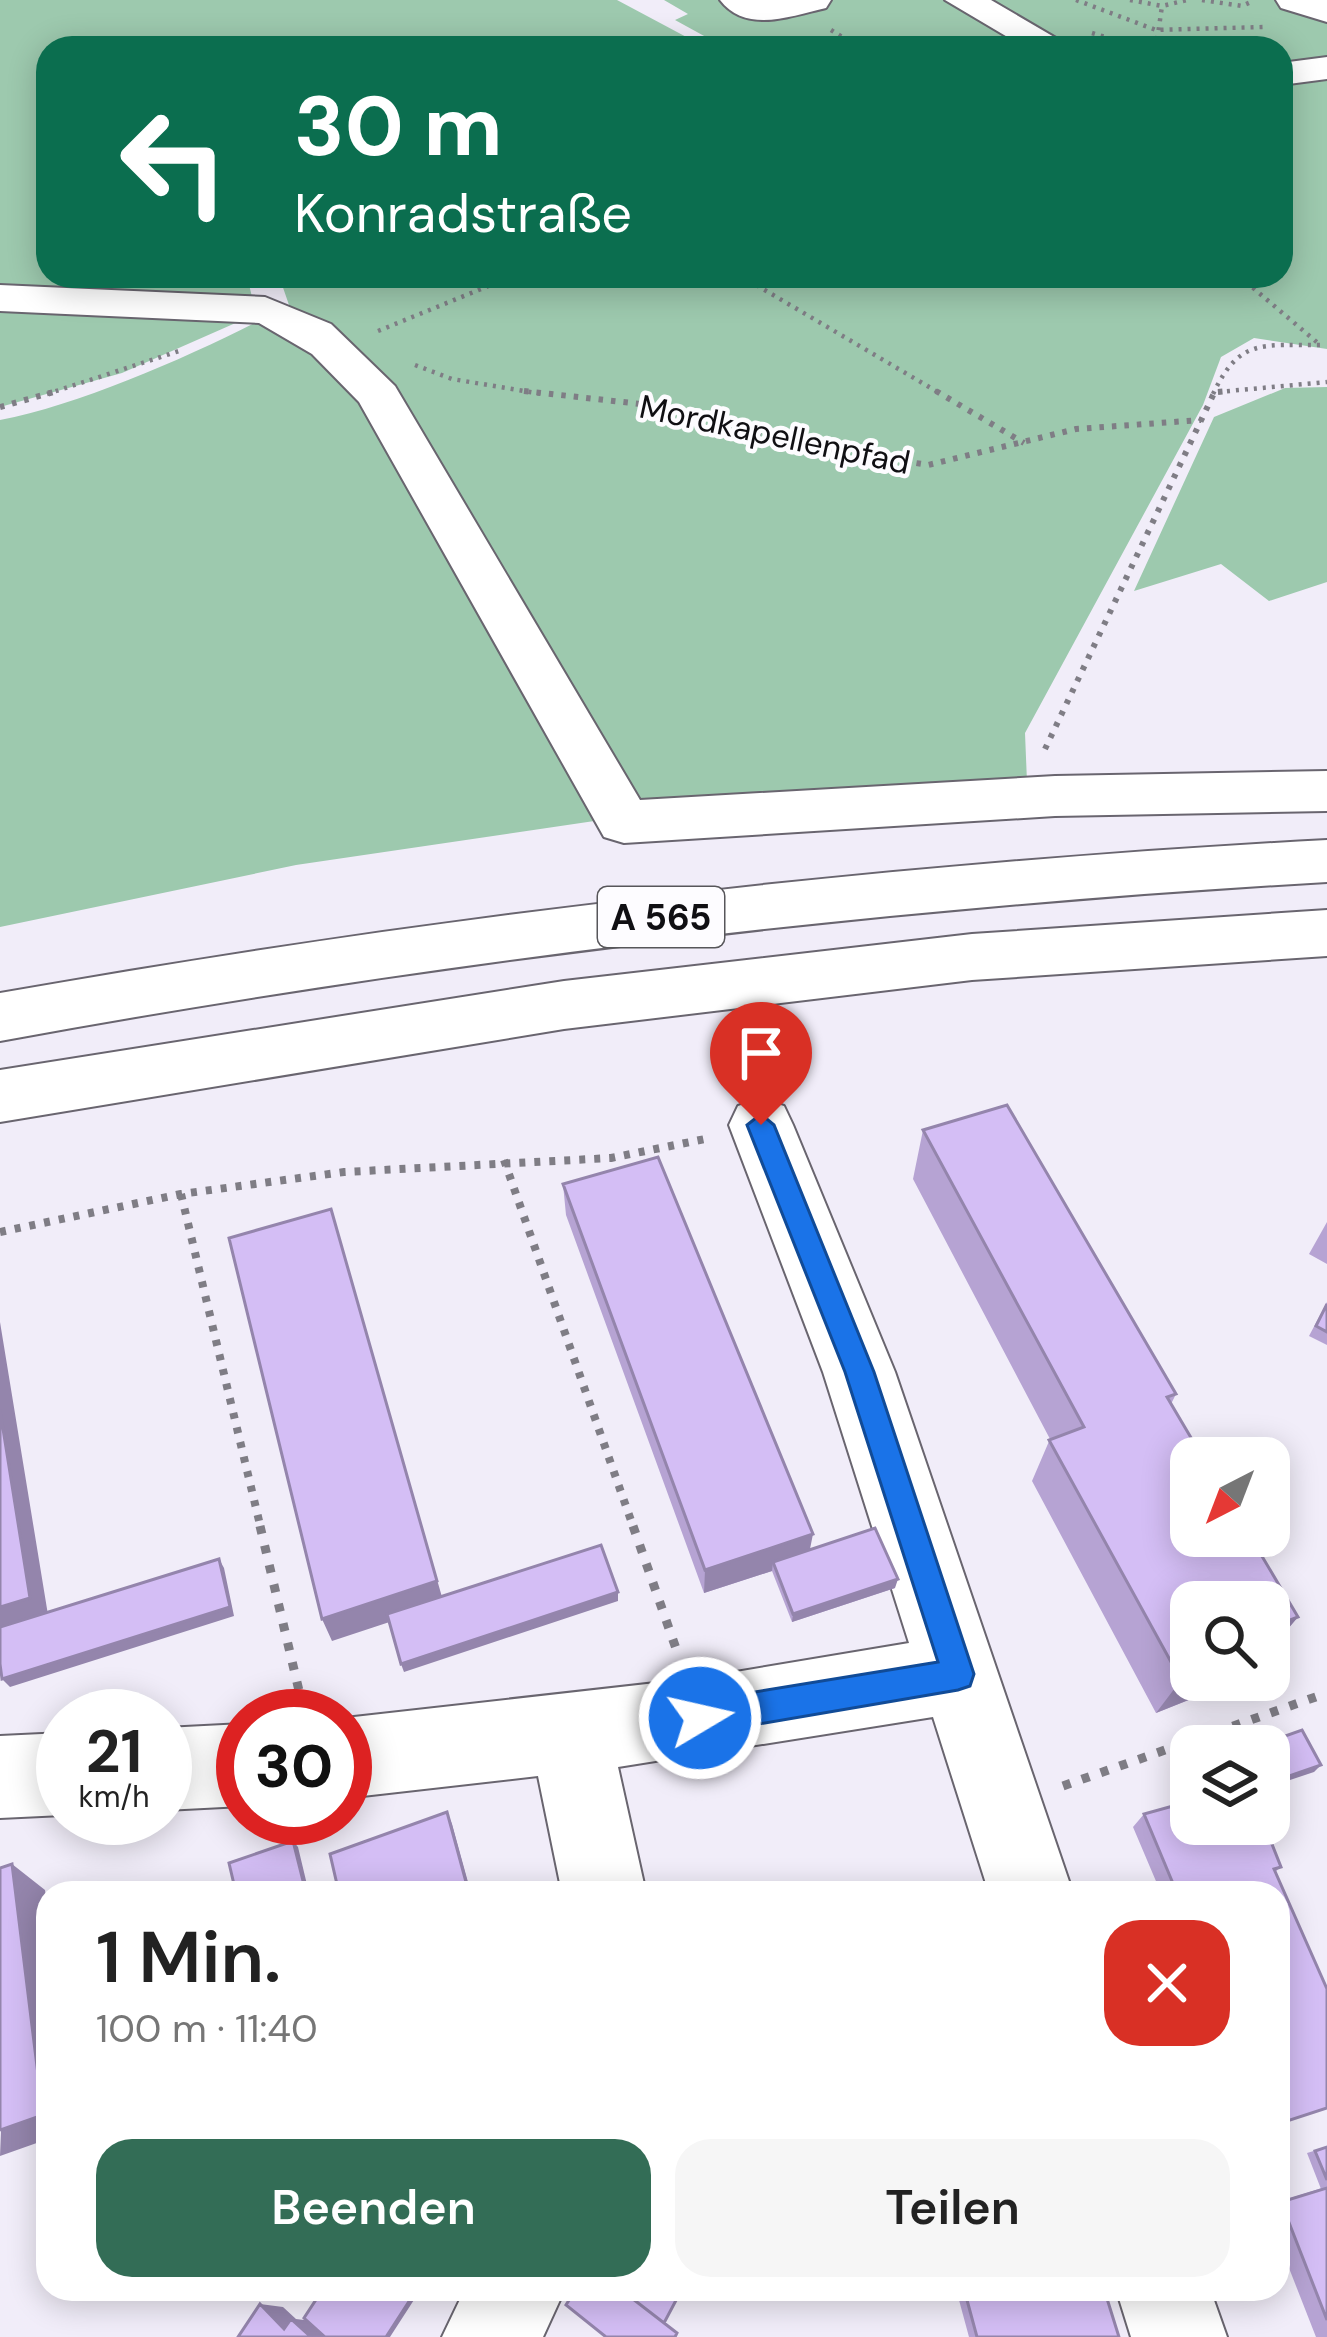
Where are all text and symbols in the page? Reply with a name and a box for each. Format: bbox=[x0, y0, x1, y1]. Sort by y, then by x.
text: 30 m bbox=[294, 72, 503, 181]
icon: left bbox=[96, 84, 252, 240]
text: Konradstraße bbox=[294, 178, 632, 249]
street label: Mordkapellenpfad bbox=[636, 385, 914, 484]
road number: A 565 bbox=[598, 887, 724, 947]
pin bbox=[710, 1002, 812, 1125]
icon: arrive bbox=[728, 1020, 794, 1086]
north arrow bbox=[1170, 1437, 1290, 1557]
map controls bbox=[1170, 1437, 1290, 1845]
button: search bbox=[1170, 1581, 1290, 1701]
position arrow bbox=[637, 1655, 763, 1781]
speed limit sign: 30 bbox=[216, 1689, 372, 1845]
text: 21 bbox=[86, 1712, 142, 1791]
button: layers bbox=[1170, 1725, 1290, 1845]
text: km/h bbox=[79, 1777, 149, 1816]
text: 1 Min. bbox=[96, 1911, 281, 2004]
button: close bbox=[1104, 1920, 1230, 2046]
text: 100 m · 11:40 bbox=[96, 2003, 318, 2054]
button: Beenden bbox=[96, 2139, 651, 2277]
button: Teilen bbox=[675, 2139, 1230, 2277]

